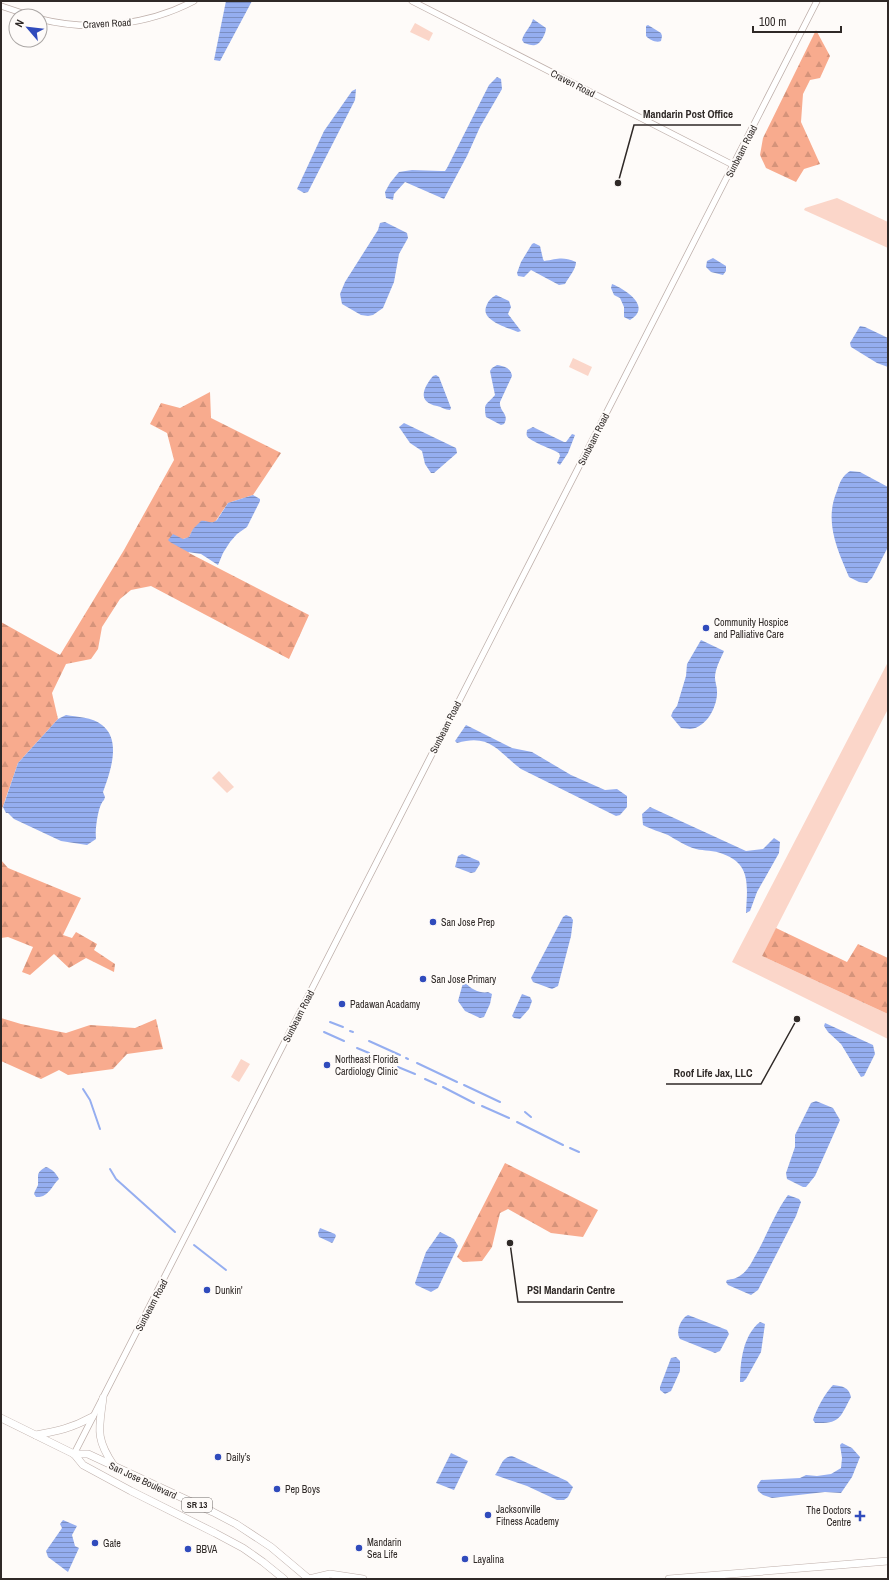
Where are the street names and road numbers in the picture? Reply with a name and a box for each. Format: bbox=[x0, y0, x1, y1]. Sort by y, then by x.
street label: Craven Road bbox=[83, 16, 131, 31]
street label: Craven Road bbox=[548, 67, 597, 100]
street label: Sunbeam Road bbox=[723, 123, 760, 180]
street label: Sunbeam Road bbox=[575, 411, 612, 468]
street label: Sunbeam Road bbox=[427, 699, 464, 756]
street label: Sunbeam Road bbox=[280, 988, 317, 1045]
street label: Sunbeam Road bbox=[132, 1277, 171, 1333]
street label: San Jose Boulevard bbox=[107, 1459, 179, 1502]
road number: SR 13 bbox=[182, 1498, 212, 1512]

